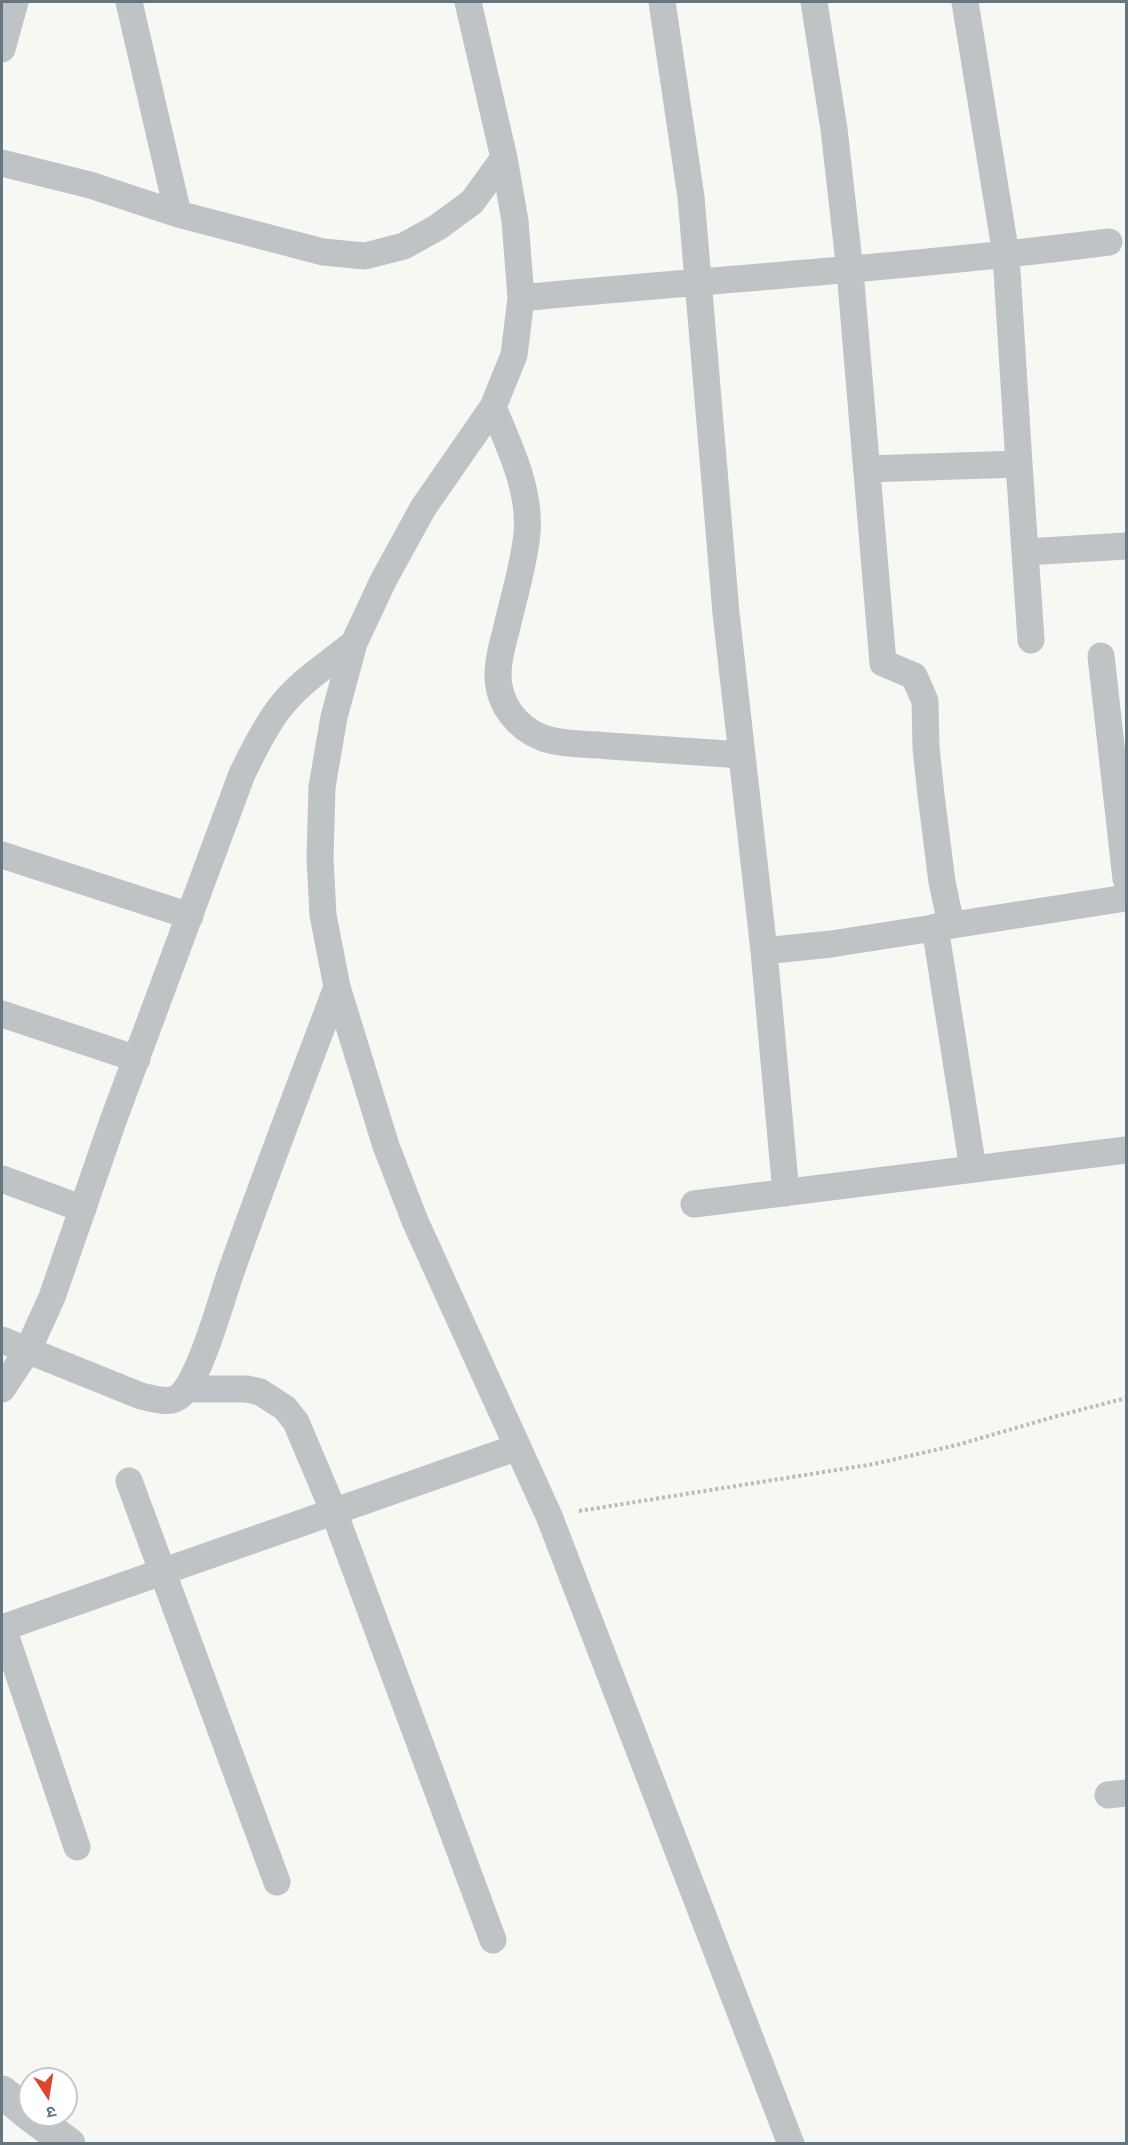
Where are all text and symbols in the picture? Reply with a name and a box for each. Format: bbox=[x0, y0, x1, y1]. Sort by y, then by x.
north arrow bbox=[18, 2067, 78, 2127]
text: उ bbox=[44, 2101, 58, 2124]

